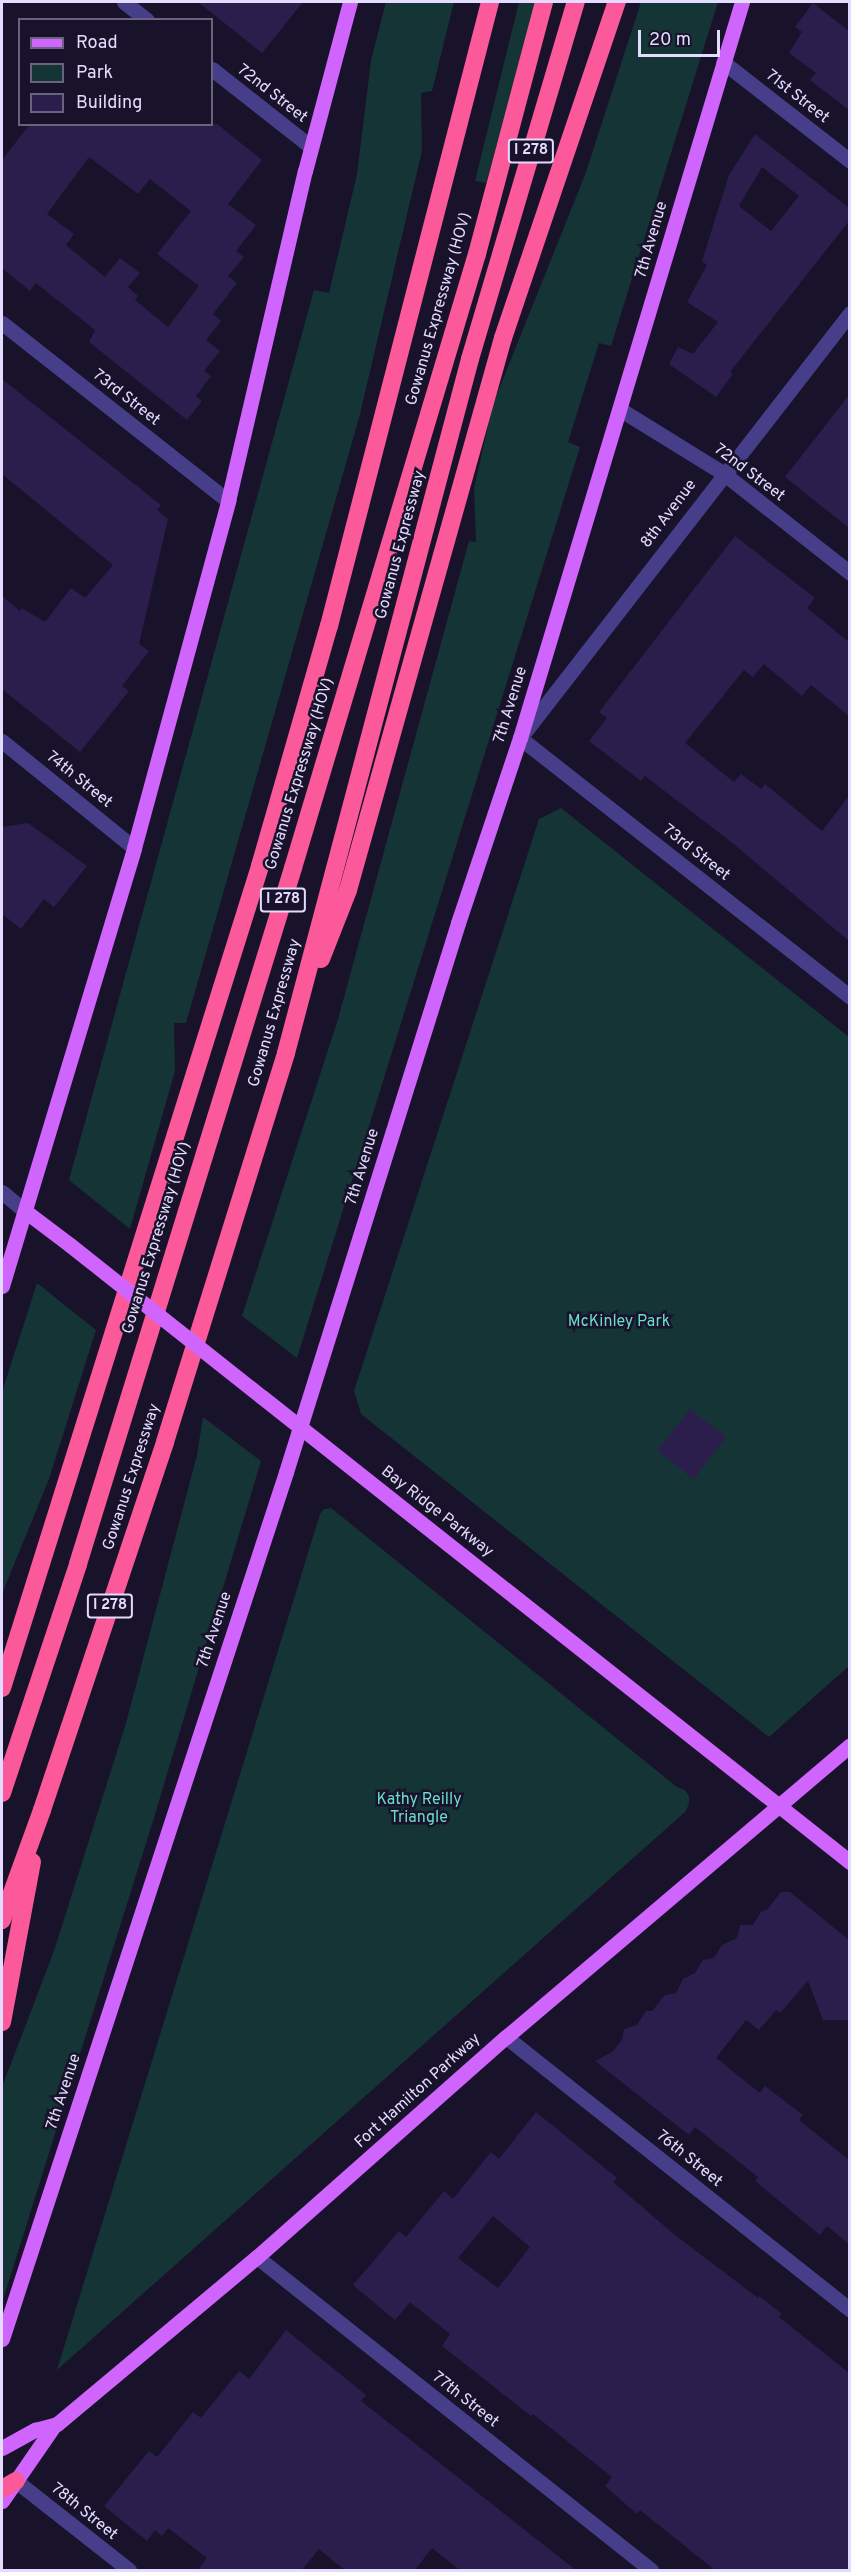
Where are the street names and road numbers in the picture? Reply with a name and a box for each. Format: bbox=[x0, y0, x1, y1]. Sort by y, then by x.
street label: 72nd Street bbox=[233, 61, 311, 127]
street label: 71st Street bbox=[761, 66, 833, 128]
road number: I 278 bbox=[507, 139, 555, 163]
street label: 7th Avenue bbox=[632, 199, 672, 281]
street label: Gowanus Expressway (HOV) bbox=[402, 210, 476, 408]
street label: 73rd Street bbox=[88, 366, 164, 430]
street label: 72nd Street bbox=[710, 440, 788, 506]
street label: Gowanus Expressway bbox=[372, 469, 430, 621]
street label: 8th Avenue bbox=[637, 476, 701, 552]
street label: 7th Avenue bbox=[490, 664, 532, 746]
street label: Gowanus Expressway (HOV) bbox=[262, 676, 338, 872]
street label: 74th Street bbox=[42, 748, 116, 812]
street label: 73rd Street bbox=[658, 821, 734, 885]
road number: I 278 bbox=[259, 888, 307, 912]
street label: Gowanus Expressway bbox=[245, 937, 305, 1089]
street label: 7th Avenue bbox=[342, 1126, 384, 1208]
street label: Gowanus Expressway (HOV) bbox=[119, 1140, 195, 1336]
street label: Gowanus Expressway bbox=[99, 1401, 165, 1553]
street label: Bay Ridge Parkway bbox=[377, 1462, 497, 1562]
street label: 7th Avenue bbox=[194, 1589, 236, 1671]
road number: I 278 bbox=[86, 1594, 134, 1618]
street label: Fort Hamilton Parkway bbox=[351, 2030, 485, 2152]
street label: 7th Avenue bbox=[43, 2051, 85, 2133]
street label: 76th Street bbox=[652, 2126, 726, 2192]
street label: 77th Street bbox=[428, 2368, 502, 2432]
street label: 78th Street bbox=[47, 2479, 121, 2545]

